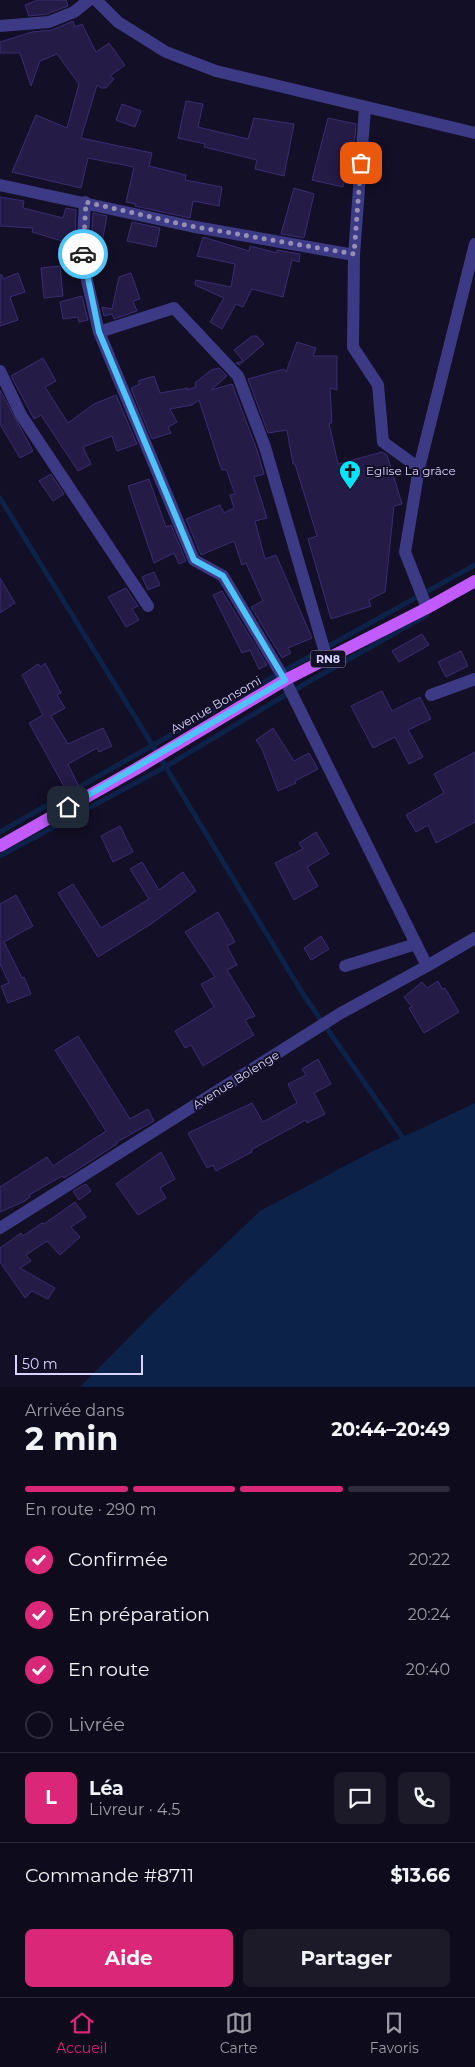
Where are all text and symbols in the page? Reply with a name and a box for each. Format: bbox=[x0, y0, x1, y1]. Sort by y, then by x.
pin bbox=[340, 142, 382, 184]
icon: bag bbox=[347, 149, 375, 177]
courier bbox=[58, 229, 108, 279]
icon: car bbox=[69, 240, 97, 268]
church icon: Eglise La grâce bbox=[338, 459, 362, 490]
place label: Eglise La grâce bbox=[366, 463, 456, 478]
road number: RN8 bbox=[310, 651, 346, 668]
street label: Avenue Bonsomi bbox=[168, 672, 264, 737]
pin bbox=[47, 786, 89, 828]
icon: home bbox=[54, 793, 82, 821]
street label: Avenue Bolenge bbox=[190, 1047, 282, 1112]
scale bar bbox=[15, 1352, 142, 1375]
text: 50 m bbox=[22, 1355, 58, 1373]
text: Arrivée dans bbox=[25, 1401, 124, 1420]
text: 20:44–20:49 bbox=[331, 1418, 450, 1441]
text: 2 min bbox=[25, 1419, 118, 1458]
text: En route · 290 m bbox=[25, 1500, 157, 1519]
icon: check bbox=[25, 1546, 53, 1574]
text: Confirmée bbox=[68, 1548, 168, 1571]
text: 20:22 bbox=[409, 1550, 450, 1569]
icon: check bbox=[25, 1601, 53, 1629]
text: En préparation bbox=[68, 1603, 210, 1626]
text: 20:24 bbox=[408, 1605, 450, 1624]
icon: check bbox=[25, 1656, 53, 1684]
text: En route bbox=[68, 1658, 149, 1681]
text: 20:40 bbox=[406, 1660, 450, 1679]
text: Livrée bbox=[68, 1713, 125, 1736]
button: chat bbox=[334, 1772, 386, 1824]
button: phone bbox=[398, 1772, 450, 1824]
text: Léa bbox=[89, 1777, 124, 1800]
text: L bbox=[45, 1786, 57, 1809]
text: Livreur · 4.5 bbox=[89, 1800, 180, 1819]
text: Commande #8711 bbox=[25, 1864, 194, 1887]
text: $13.66 bbox=[390, 1864, 450, 1887]
button: Aide bbox=[25, 1929, 233, 1987]
button: Partager bbox=[243, 1929, 450, 1987]
tab: Accueil bbox=[56, 2009, 107, 2057]
tab: Carte bbox=[220, 2009, 257, 2057]
tab: Favoris bbox=[370, 2009, 419, 2057]

